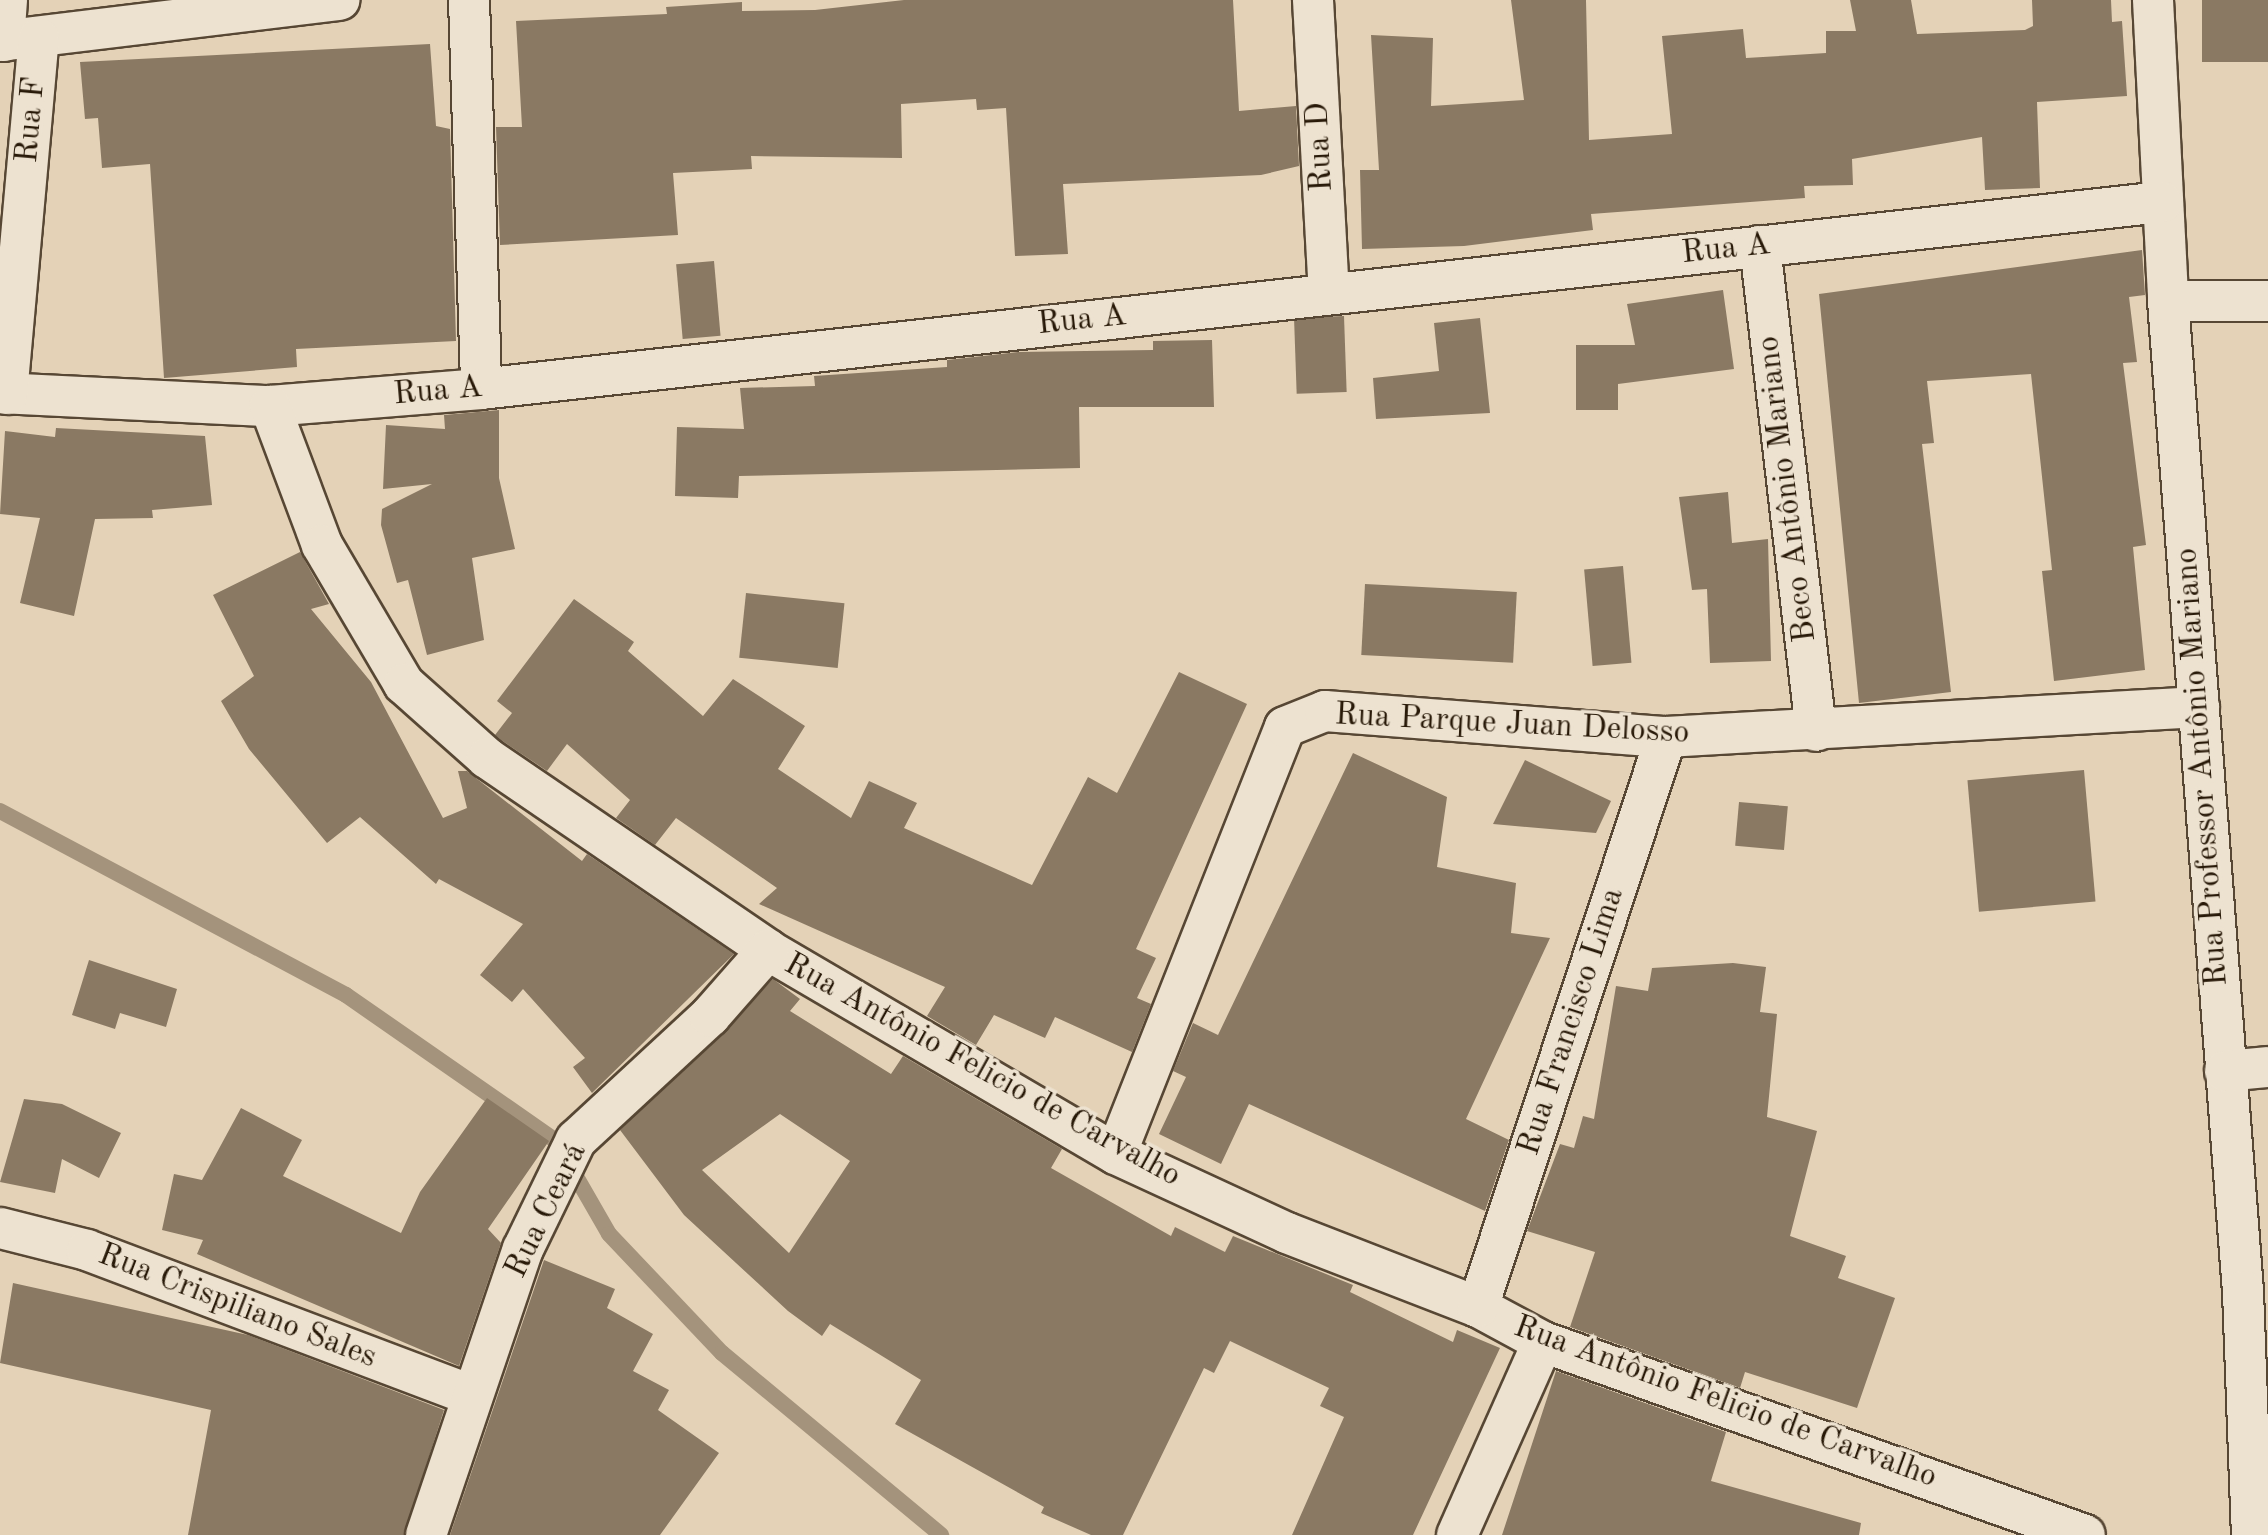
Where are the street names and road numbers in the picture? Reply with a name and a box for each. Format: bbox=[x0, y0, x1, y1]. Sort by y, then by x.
street label: Rua F bbox=[9, 75, 55, 165]
street label: Rua D bbox=[1299, 101, 1343, 193]
street label: Rua A bbox=[1680, 226, 1772, 274]
street label: Rua A bbox=[1036, 297, 1128, 345]
street label: Beco Antônio Mariano bbox=[1750, 334, 1826, 644]
street label: Rua A bbox=[392, 369, 484, 415]
street label: Rua Professor Antônio Mariano bbox=[2169, 546, 2237, 988]
street label: Rua Parque Juan Delosso bbox=[1334, 697, 1690, 753]
street label: Rua Francisco Lima bbox=[1511, 883, 1633, 1161]
street label: Rua Antônio Felicio de Carvalho bbox=[777, 946, 1187, 1196]
street label: Rua Ceará bbox=[498, 1137, 596, 1285]
street label: Rua Crispiliano Sales bbox=[92, 1236, 382, 1378]
street label: Rua Antônio Felicio de Carvalho bbox=[1508, 1308, 1942, 1498]

